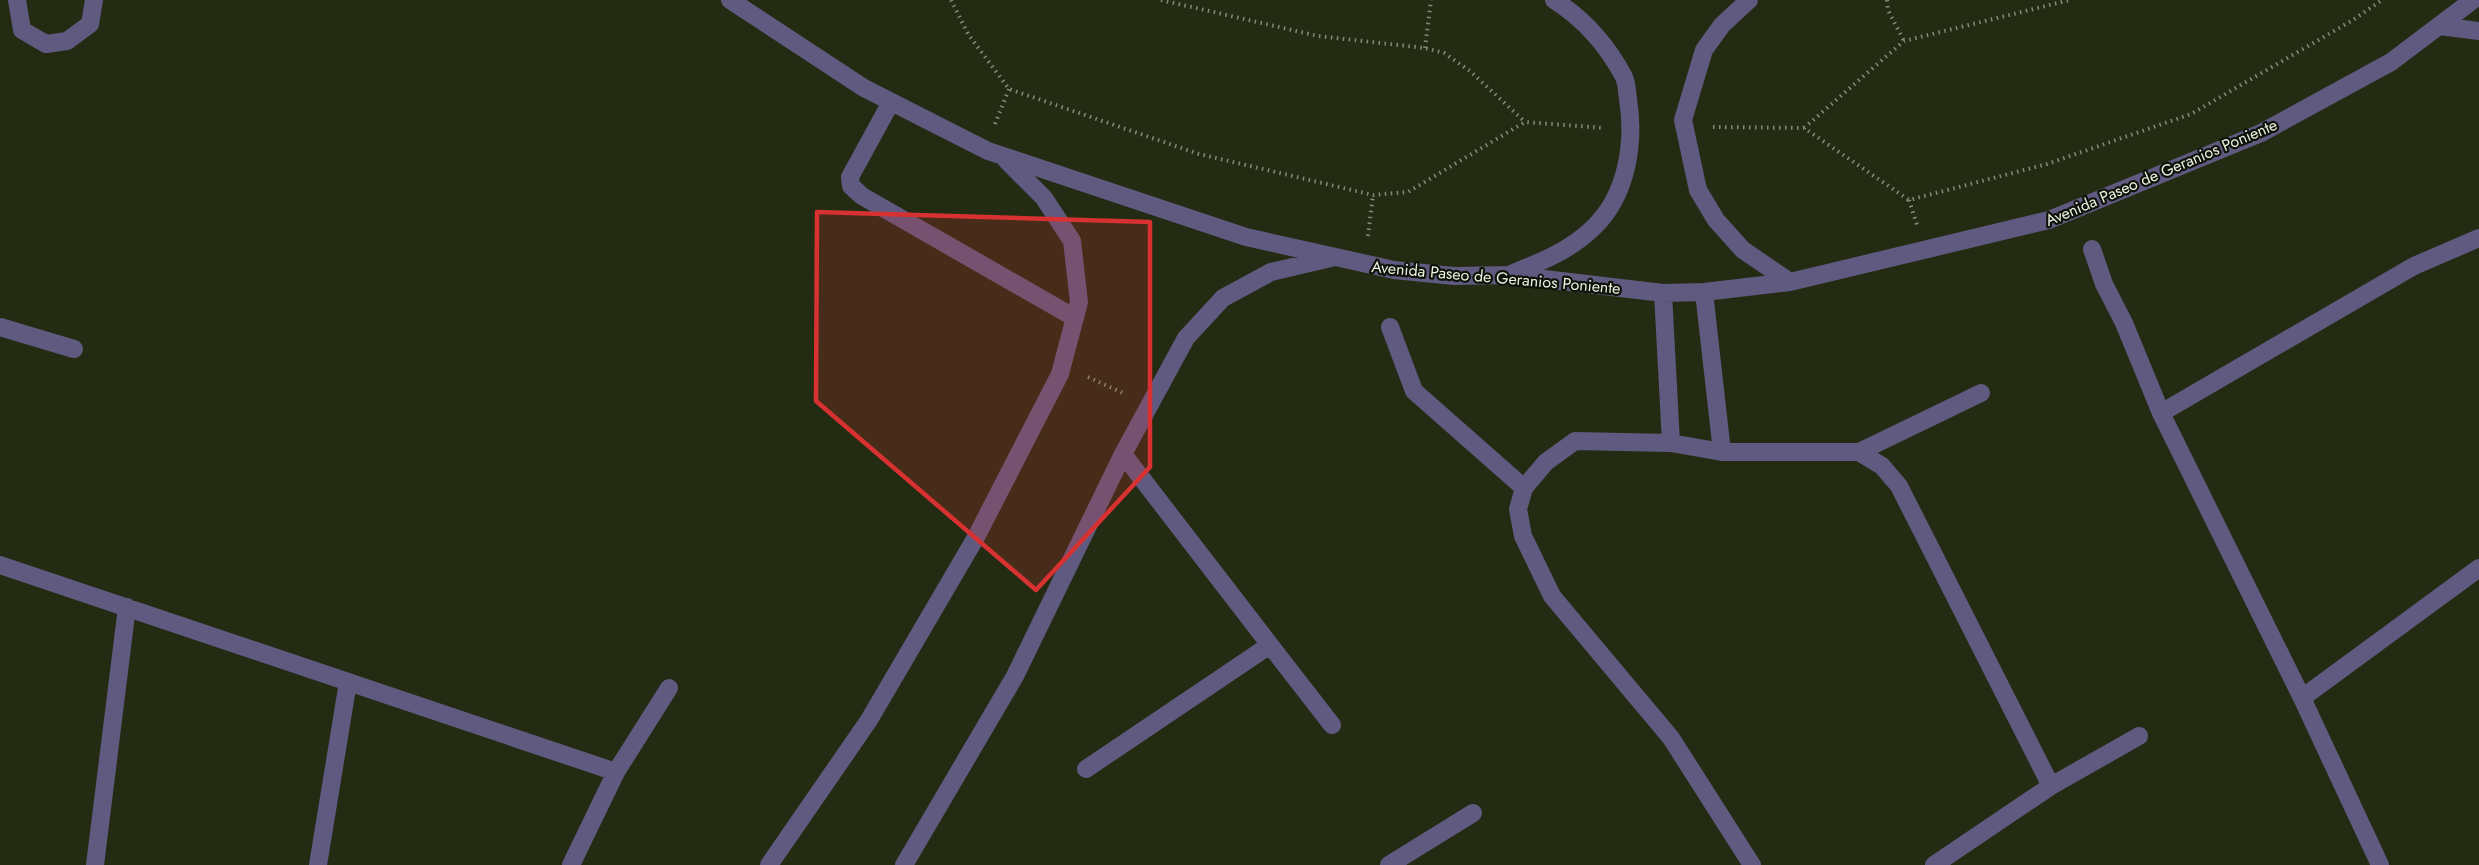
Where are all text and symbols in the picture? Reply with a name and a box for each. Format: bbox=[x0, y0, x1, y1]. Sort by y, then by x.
street label: Avenida Paseo de Geranios Poniente bbox=[2042, 113, 2281, 232]
street label: Avenida Paseo de Geranios Poniente bbox=[1370, 255, 1621, 300]

